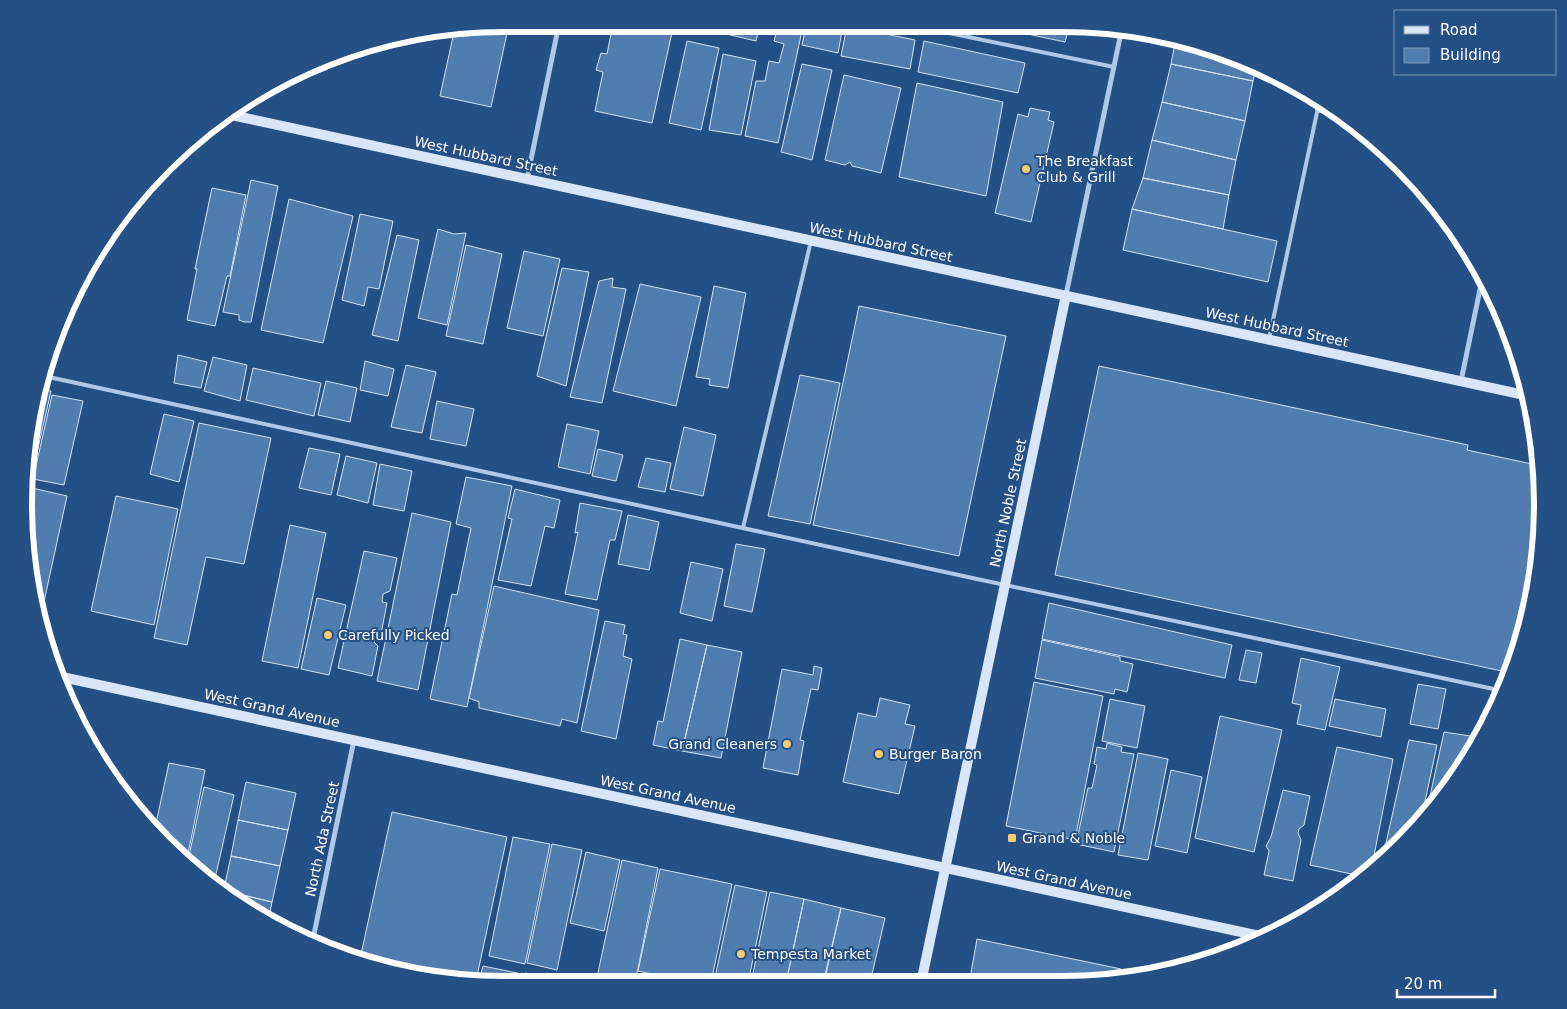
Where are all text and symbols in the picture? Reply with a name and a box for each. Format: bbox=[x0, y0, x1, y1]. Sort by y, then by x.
legend bbox=[1394, 10, 1557, 75]
text: Road bbox=[1440, 21, 1478, 39]
text: Building bbox=[1440, 46, 1501, 64]
street label: West Hubbard Street bbox=[413, 133, 560, 179]
place label: The Breakfast Club & Grill bbox=[1035, 153, 1134, 185]
marker: The Breakfast Club & Grill bbox=[1020, 163, 1032, 175]
street label: West Hubbard Street bbox=[808, 219, 955, 265]
street label: West Hubbard Street bbox=[1204, 304, 1351, 350]
street label: North Noble Street bbox=[987, 437, 1030, 569]
place label: Carefully Picked bbox=[338, 627, 450, 643]
marker: Carefully Picked bbox=[322, 629, 334, 641]
street label: West Grand Avenue bbox=[203, 686, 341, 730]
place label: Grand Cleaners bbox=[668, 736, 777, 752]
marker: Grand Cleaners bbox=[781, 738, 793, 750]
place label: Burger Baron bbox=[889, 746, 982, 762]
marker: Burger Baron bbox=[873, 748, 885, 760]
street label: West Grand Avenue bbox=[599, 772, 737, 816]
street label: North Ada Street bbox=[302, 779, 342, 898]
place label: Grand & Noble bbox=[1022, 830, 1125, 846]
marker: Grand & Noble bbox=[1006, 832, 1018, 844]
street label: West Grand Avenue bbox=[995, 858, 1133, 902]
place label: Tempesta Market bbox=[750, 946, 871, 962]
marker: Tempesta Market bbox=[735, 948, 747, 960]
scale bar bbox=[1397, 966, 1494, 998]
text: 20 m bbox=[1404, 975, 1442, 993]

